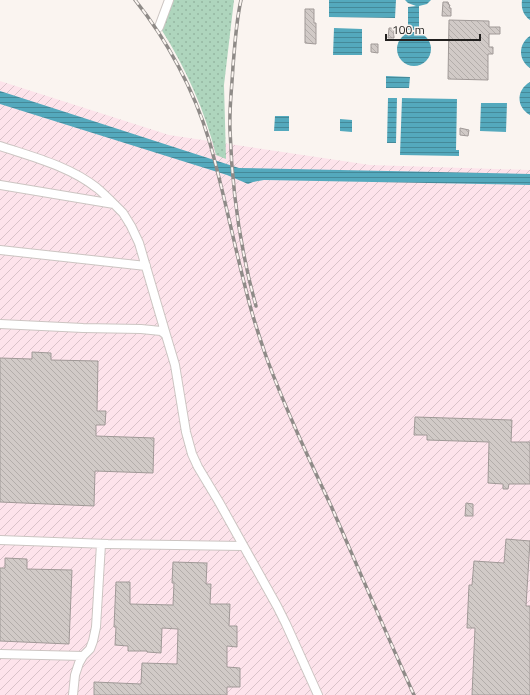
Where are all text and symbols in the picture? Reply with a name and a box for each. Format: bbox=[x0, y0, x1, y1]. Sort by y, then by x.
scale bar bbox=[386, 16, 480, 42]
text: 100 m bbox=[392, 20, 425, 39]

